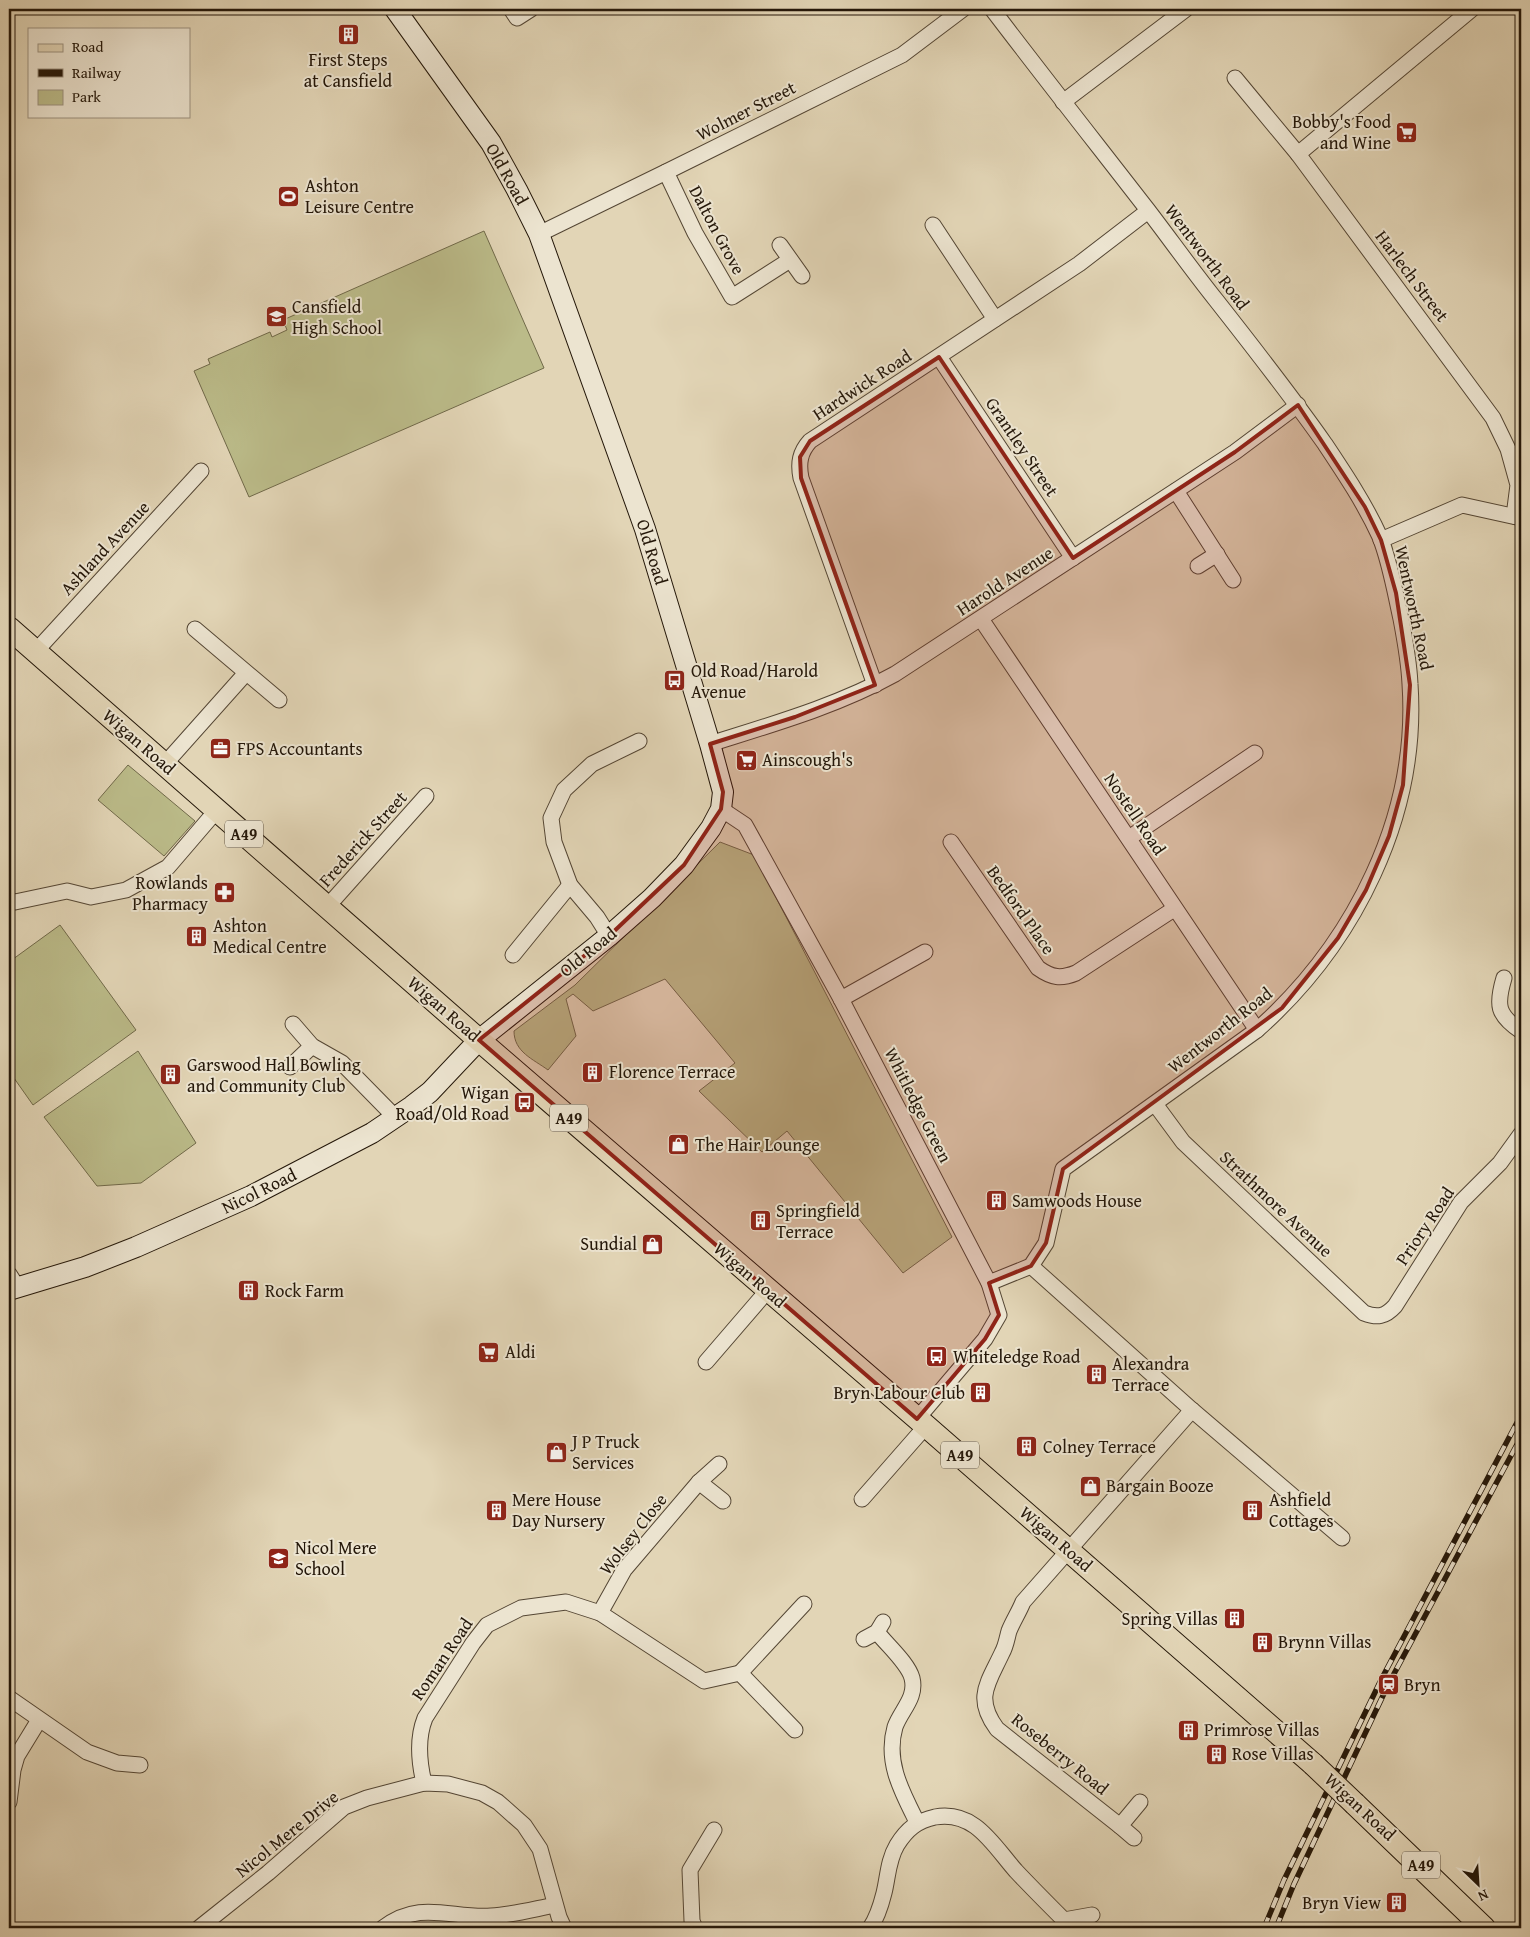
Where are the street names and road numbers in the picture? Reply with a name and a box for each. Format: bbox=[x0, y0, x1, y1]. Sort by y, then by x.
street label: Wolmer Street bbox=[691, 74, 801, 147]
street label: Old Road bbox=[479, 138, 536, 210]
street label: Dalton Grove bbox=[683, 180, 752, 279]
street label: Wentworth Road bbox=[1158, 198, 1257, 316]
street label: Harlech Street bbox=[1369, 224, 1456, 328]
street label: Hardwick Road bbox=[807, 342, 917, 427]
street label: Grantley Street bbox=[979, 392, 1066, 502]
street label: Ashland Avenue bbox=[54, 494, 156, 601]
street label: Old Road bbox=[630, 516, 675, 588]
street label: Harold Avenue bbox=[951, 539, 1059, 622]
street label: Wentworth Road bbox=[1388, 543, 1441, 673]
street label: Wigan Road bbox=[97, 702, 182, 781]
street label: Nostell Road bbox=[1098, 767, 1173, 861]
street label: Frederick Street bbox=[312, 784, 414, 893]
road number: A49 bbox=[225, 821, 263, 848]
street label: Bedford Place bbox=[981, 859, 1062, 960]
street label: Old Road bbox=[553, 920, 623, 983]
street label: Wigan Road bbox=[402, 969, 487, 1048]
street label: Wentworth Road bbox=[1161, 980, 1278, 1079]
street label: Whitledge Green bbox=[878, 1042, 959, 1167]
road number: A49 bbox=[550, 1104, 588, 1132]
street label: Strathmore Avenue bbox=[1214, 1144, 1339, 1263]
street label: Nicol Road bbox=[217, 1161, 301, 1220]
street label: Priory Road bbox=[1388, 1181, 1461, 1270]
street label: Wigan Road bbox=[708, 1235, 793, 1314]
road number: A49 bbox=[941, 1442, 979, 1468]
street label: Wolsey Close bbox=[592, 1487, 673, 1580]
street label: Wigan Road bbox=[1014, 1499, 1099, 1578]
street label: Roman Road bbox=[404, 1612, 479, 1705]
street label: Roseberry Road bbox=[1006, 1706, 1115, 1802]
street label: Wigan Road bbox=[1318, 1766, 1403, 1847]
street label: Nicol Mere Drive bbox=[229, 1783, 344, 1884]
road number: A49 bbox=[1402, 1852, 1440, 1878]

